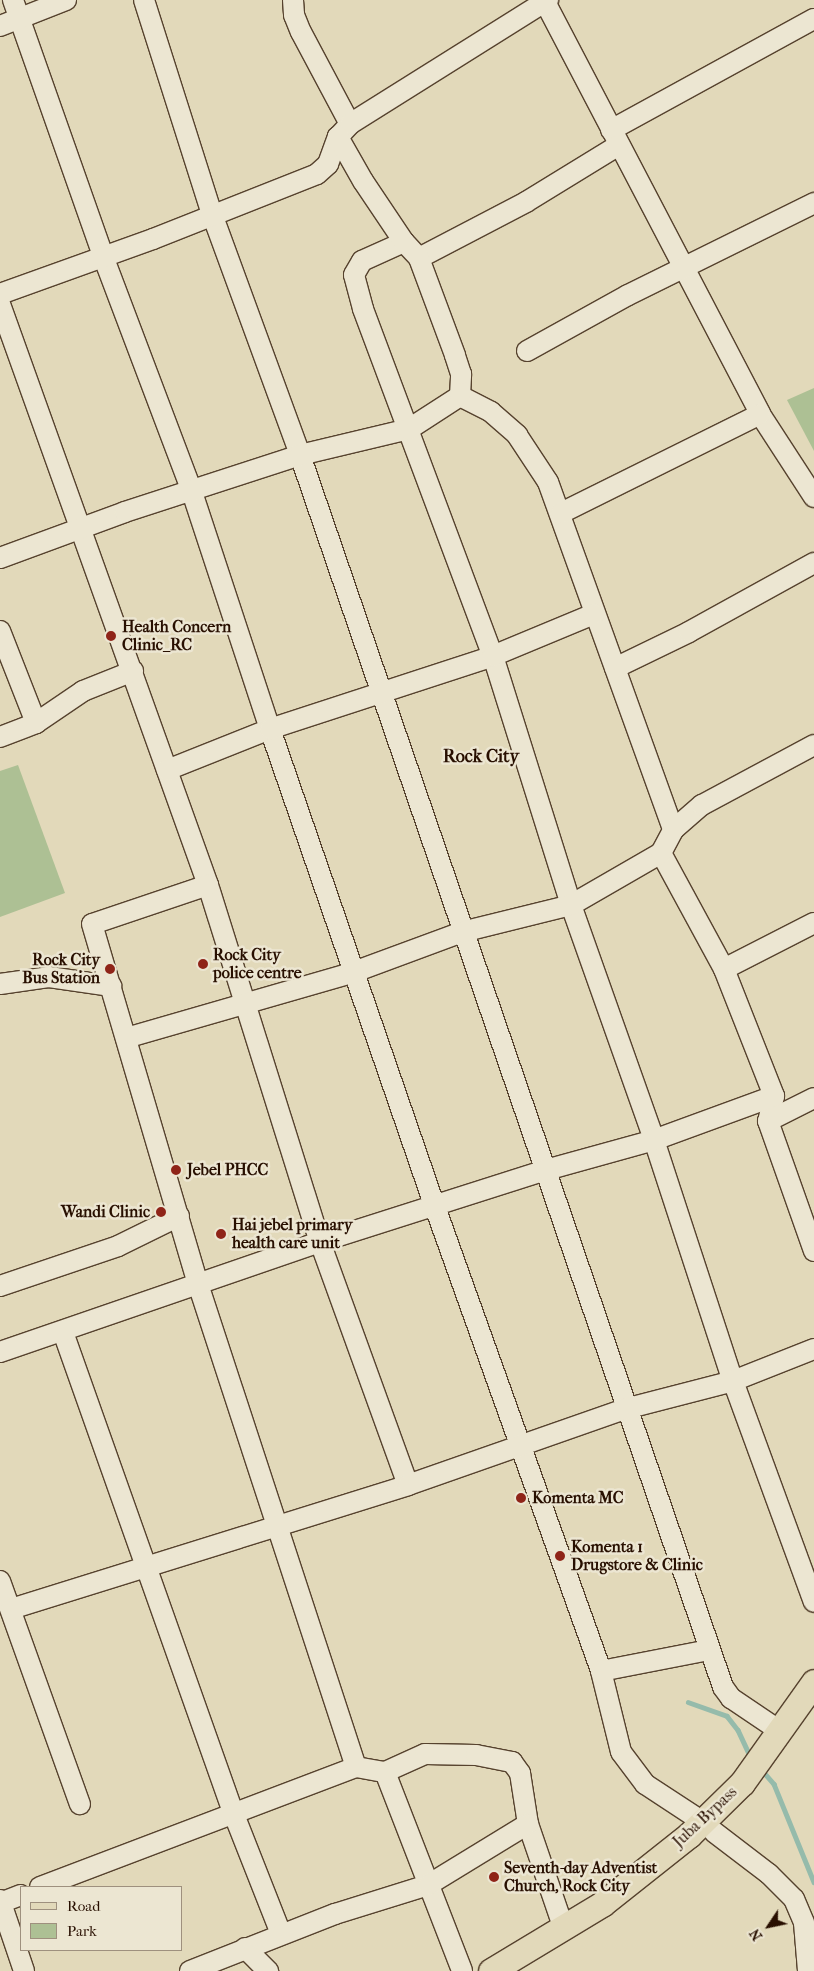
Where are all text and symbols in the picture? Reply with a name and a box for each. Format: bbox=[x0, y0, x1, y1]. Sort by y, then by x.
place label: Health Concern Clinic_RC bbox=[122, 617, 231, 655]
marker: Health Concern Clinic_RC bbox=[104, 629, 118, 643]
district label: Rock City bbox=[443, 746, 519, 768]
place label: Rock City police centre bbox=[213, 945, 302, 983]
place label: Rock City Bus Station bbox=[22, 950, 100, 988]
marker: Rock City police centre bbox=[197, 958, 209, 970]
marker: Rock City Bus Station bbox=[104, 963, 116, 975]
place label: Jebel PHCC bbox=[187, 1160, 268, 1180]
marker: Jebel PHCC bbox=[169, 1163, 183, 1177]
place label: Wandi Clinic bbox=[61, 1202, 150, 1222]
marker: Wandi Clinic bbox=[154, 1205, 168, 1219]
place label: Hai jebel primary health care unit bbox=[232, 1215, 352, 1253]
marker: Hai jebel primary health care unit bbox=[214, 1227, 228, 1241]
place label: Komenta MC bbox=[532, 1488, 623, 1508]
marker: Komenta MC bbox=[514, 1491, 528, 1505]
place label: Komenta 1 Drugstore & Clinic bbox=[571, 1537, 703, 1575]
marker: Komenta 1 Drugstore & Clinic bbox=[553, 1549, 567, 1563]
street label: Juba Bypass bbox=[669, 1782, 741, 1852]
place label: Seventh-day Adventist Church, Rock City bbox=[504, 1858, 657, 1896]
marker: Seventh-day Adventist Church, Rock City bbox=[488, 1871, 500, 1883]
legend bbox=[20, 1886, 182, 1951]
text: Road bbox=[67, 1897, 100, 1915]
north arrow bbox=[744, 1901, 794, 1951]
text: Park bbox=[67, 1922, 97, 1940]
text: N bbox=[746, 1926, 766, 1944]

